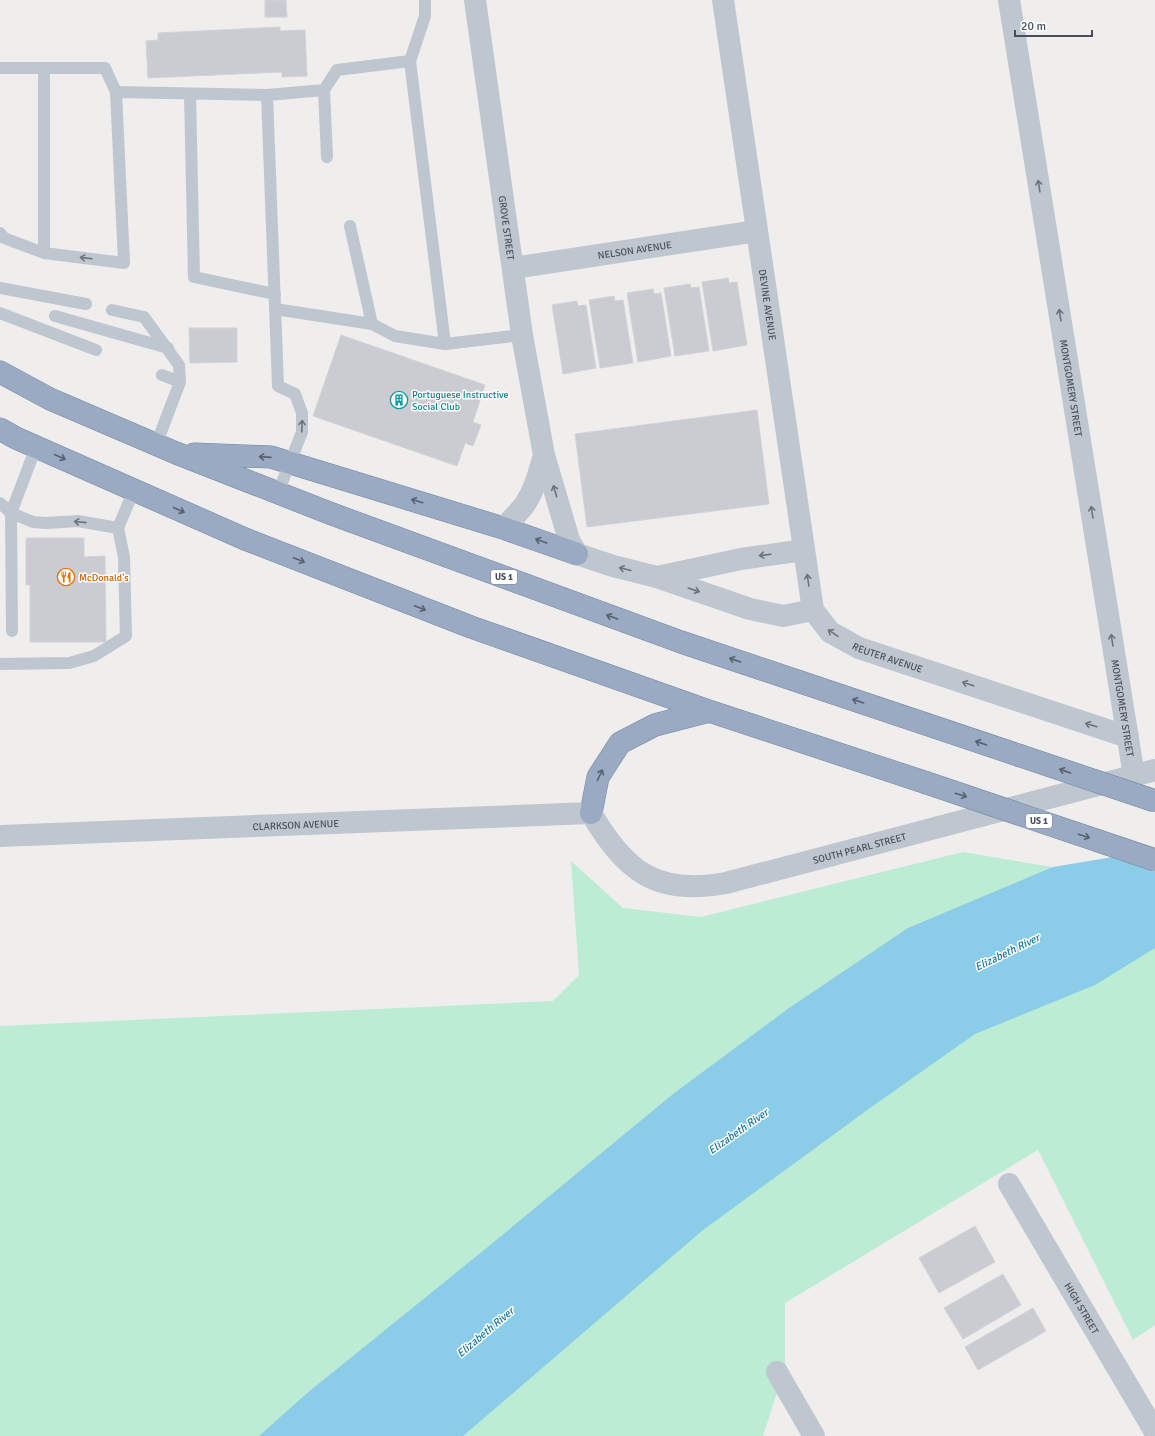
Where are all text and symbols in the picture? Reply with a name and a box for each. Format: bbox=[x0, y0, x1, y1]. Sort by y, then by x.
scale bar bbox=[1015, 12, 1092, 38]
text: 20 m bbox=[1021, 19, 1046, 34]
one-way arrow bbox=[1035, 180, 1043, 193]
street label: GROVE STREET bbox=[496, 195, 516, 261]
street label: NELSON AVENUE bbox=[597, 239, 673, 262]
one-way arrow bbox=[80, 254, 93, 262]
street label: DEVINE AVENUE bbox=[756, 268, 778, 342]
one-way arrow bbox=[1055, 308, 1063, 321]
street label: MONTGOMERY STREET bbox=[1057, 339, 1084, 438]
place label: Portuguese Instructive Social Club bbox=[412, 389, 508, 413]
building icon: Portuguese Instructive Social Club bbox=[389, 390, 409, 410]
one-way arrow bbox=[298, 420, 305, 433]
one-way arrow bbox=[54, 454, 66, 462]
one-way arrow bbox=[259, 454, 272, 461]
one-way arrow bbox=[551, 485, 558, 498]
one-way arrow bbox=[411, 497, 424, 504]
one-way arrow bbox=[1087, 506, 1095, 519]
one-way arrow bbox=[173, 507, 185, 514]
one-way arrow bbox=[74, 518, 87, 526]
one-way arrow bbox=[534, 537, 547, 544]
one-way arrow bbox=[759, 552, 772, 559]
one-way arrow bbox=[293, 557, 305, 565]
one-way arrow bbox=[618, 565, 631, 573]
restaurant icon: McDonald's bbox=[56, 567, 76, 587]
road number: US 1 bbox=[491, 570, 517, 584]
place label: McDonald's bbox=[79, 572, 129, 584]
one-way arrow bbox=[804, 574, 812, 587]
one-way arrow bbox=[687, 586, 699, 594]
one-way arrow bbox=[414, 604, 426, 612]
one-way arrow bbox=[606, 612, 618, 620]
one-way arrow bbox=[828, 629, 839, 637]
one-way arrow bbox=[1108, 634, 1116, 647]
street label: REUTER AVENUE bbox=[850, 640, 924, 676]
one-way arrow bbox=[728, 656, 741, 663]
street label: MONTGOMERY STREET bbox=[1108, 659, 1136, 758]
one-way arrow bbox=[961, 680, 974, 687]
one-way arrow bbox=[852, 697, 864, 705]
one-way arrow bbox=[1085, 720, 1097, 728]
one-way arrow bbox=[975, 739, 988, 746]
one-way arrow bbox=[1059, 767, 1072, 774]
one-way arrow bbox=[597, 769, 604, 781]
one-way arrow bbox=[954, 792, 967, 799]
road number: US 1 bbox=[1026, 814, 1052, 828]
street label: CLARKSON AVENUE bbox=[252, 818, 340, 833]
street label: SOUTH PEARL STREET bbox=[812, 831, 908, 867]
one-way arrow bbox=[1077, 833, 1090, 840]
water label: Elizabeth River bbox=[973, 930, 1043, 974]
water label: Elizabeth River bbox=[706, 1105, 772, 1157]
street label: HIGH STREET bbox=[1061, 1281, 1101, 1337]
water label: Elizabeth River bbox=[454, 1304, 518, 1360]

